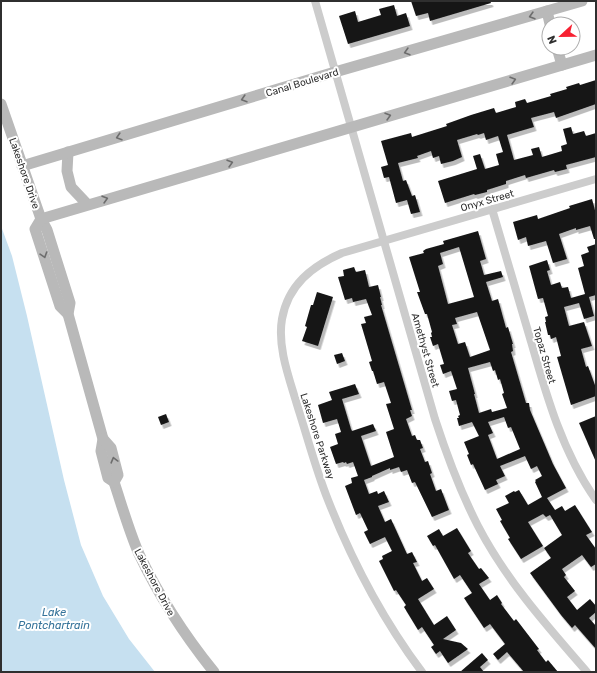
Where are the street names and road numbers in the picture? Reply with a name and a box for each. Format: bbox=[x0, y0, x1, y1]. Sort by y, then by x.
street label: Canal Boulevard bbox=[264, 66, 340, 100]
street label: Lakeshore Drive bbox=[6, 136, 42, 211]
street label: Onyx Street bbox=[459, 188, 515, 214]
street label: Amethyst Street bbox=[409, 312, 441, 389]
street label: Topaz Street bbox=[530, 325, 558, 385]
street label: Lakeshore Parkway bbox=[297, 392, 337, 481]
street label: Lakeshore Drive bbox=[131, 547, 177, 618]

